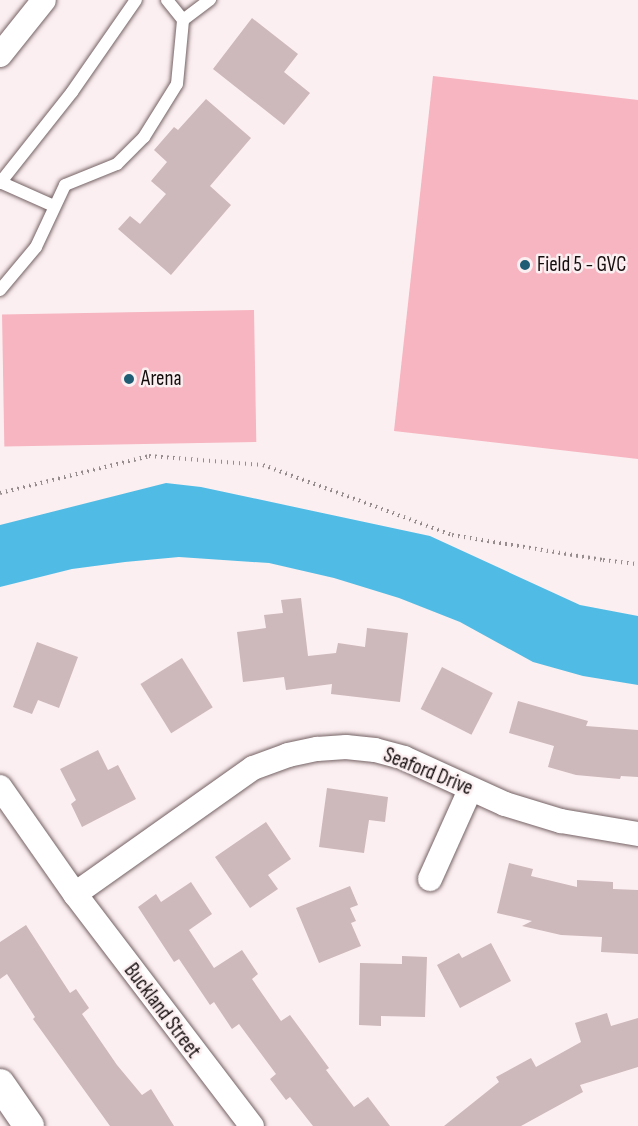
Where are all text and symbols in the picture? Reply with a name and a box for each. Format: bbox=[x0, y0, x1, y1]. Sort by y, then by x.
place label: Field 5 - GVC bbox=[537, 252, 626, 278]
marker: Field 5 - GVC bbox=[518, 258, 532, 272]
place label: Arena bbox=[141, 366, 182, 392]
marker: Arena bbox=[122, 372, 136, 386]
street label: Seaford Drive bbox=[380, 743, 476, 801]
street label: Buckland Street bbox=[118, 959, 206, 1063]

